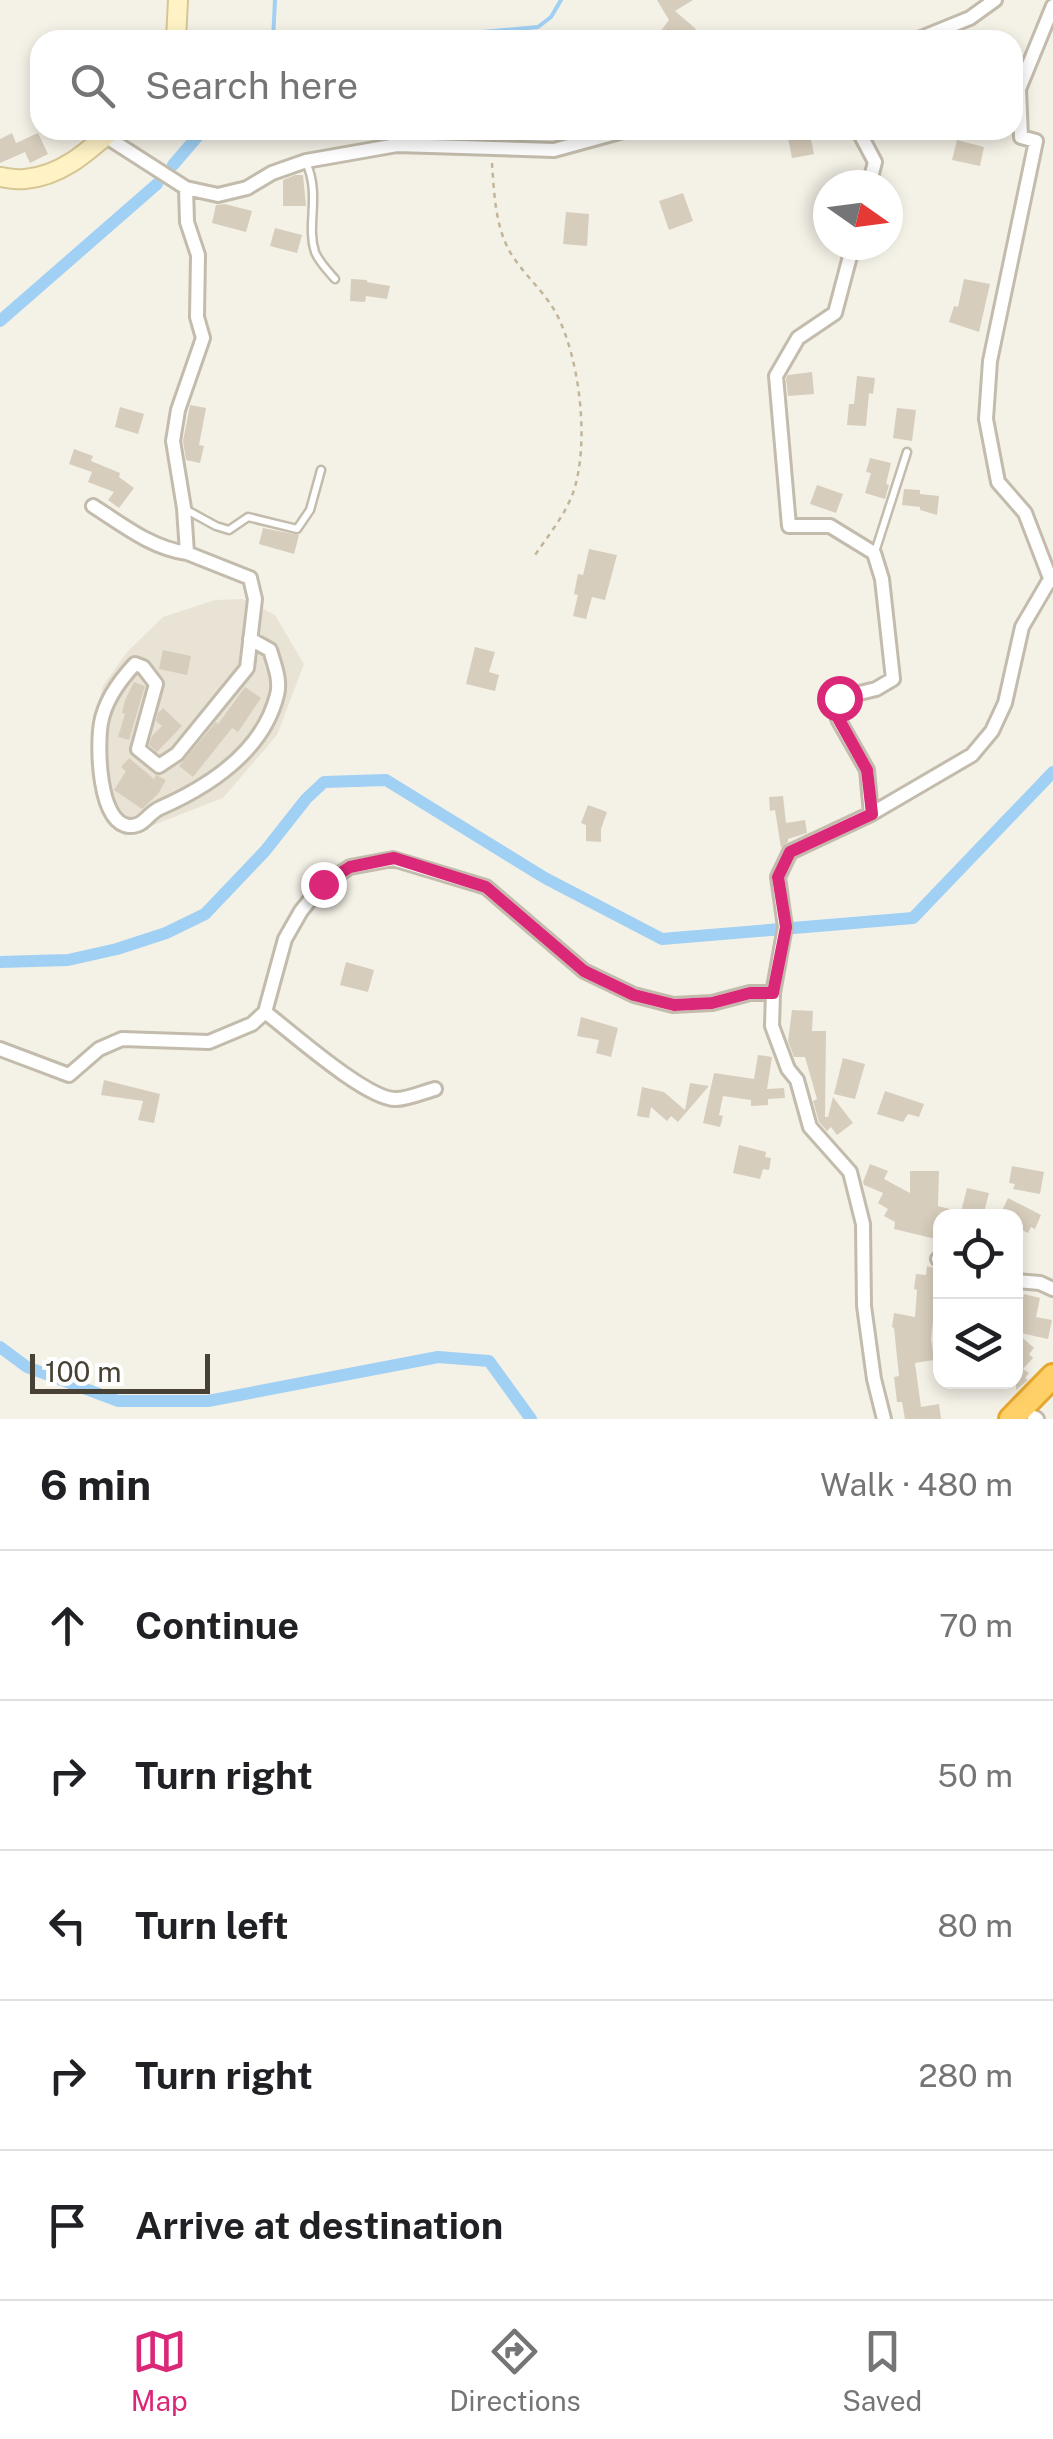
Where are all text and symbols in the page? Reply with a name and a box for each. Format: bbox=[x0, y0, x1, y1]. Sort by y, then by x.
search box bbox=[30, 30, 1023, 140]
icon: search bbox=[65, 58, 120, 113]
text: Search here bbox=[145, 63, 358, 108]
north arrow bbox=[813, 170, 903, 260]
route start bbox=[817, 676, 863, 722]
route end bbox=[301, 862, 347, 908]
map controls bbox=[933, 1209, 1023, 1389]
button: locate bbox=[933, 1209, 1023, 1299]
button: layers bbox=[933, 1299, 1023, 1389]
scale bar bbox=[30, 1349, 210, 1394]
text: 100 m bbox=[45, 1355, 122, 1388]
text: 6 min bbox=[40, 1460, 151, 1509]
text: Walk · 480 m bbox=[820, 1466, 1013, 1503]
icon: ahead bbox=[40, 1598, 95, 1653]
text: Continue bbox=[135, 1603, 299, 1648]
text: 70 m bbox=[939, 1607, 1013, 1644]
icon: right bbox=[40, 1748, 95, 1803]
text: Turn right bbox=[135, 1753, 313, 1798]
text: 50 m bbox=[937, 1757, 1013, 1794]
icon: left bbox=[40, 1898, 95, 1953]
text: Turn left bbox=[135, 1903, 289, 1948]
text: 80 m bbox=[937, 1907, 1013, 1944]
icon: right bbox=[40, 2048, 95, 2103]
text: Turn right bbox=[135, 2053, 313, 2098]
text: 280 m bbox=[918, 2057, 1013, 2094]
icon: arrive bbox=[40, 2198, 95, 2253]
text: Arrive at destination bbox=[135, 2203, 503, 2248]
tab: Map bbox=[131, 2324, 188, 2417]
tab: Directions bbox=[449, 2324, 581, 2417]
tab: Saved bbox=[842, 2324, 922, 2417]

